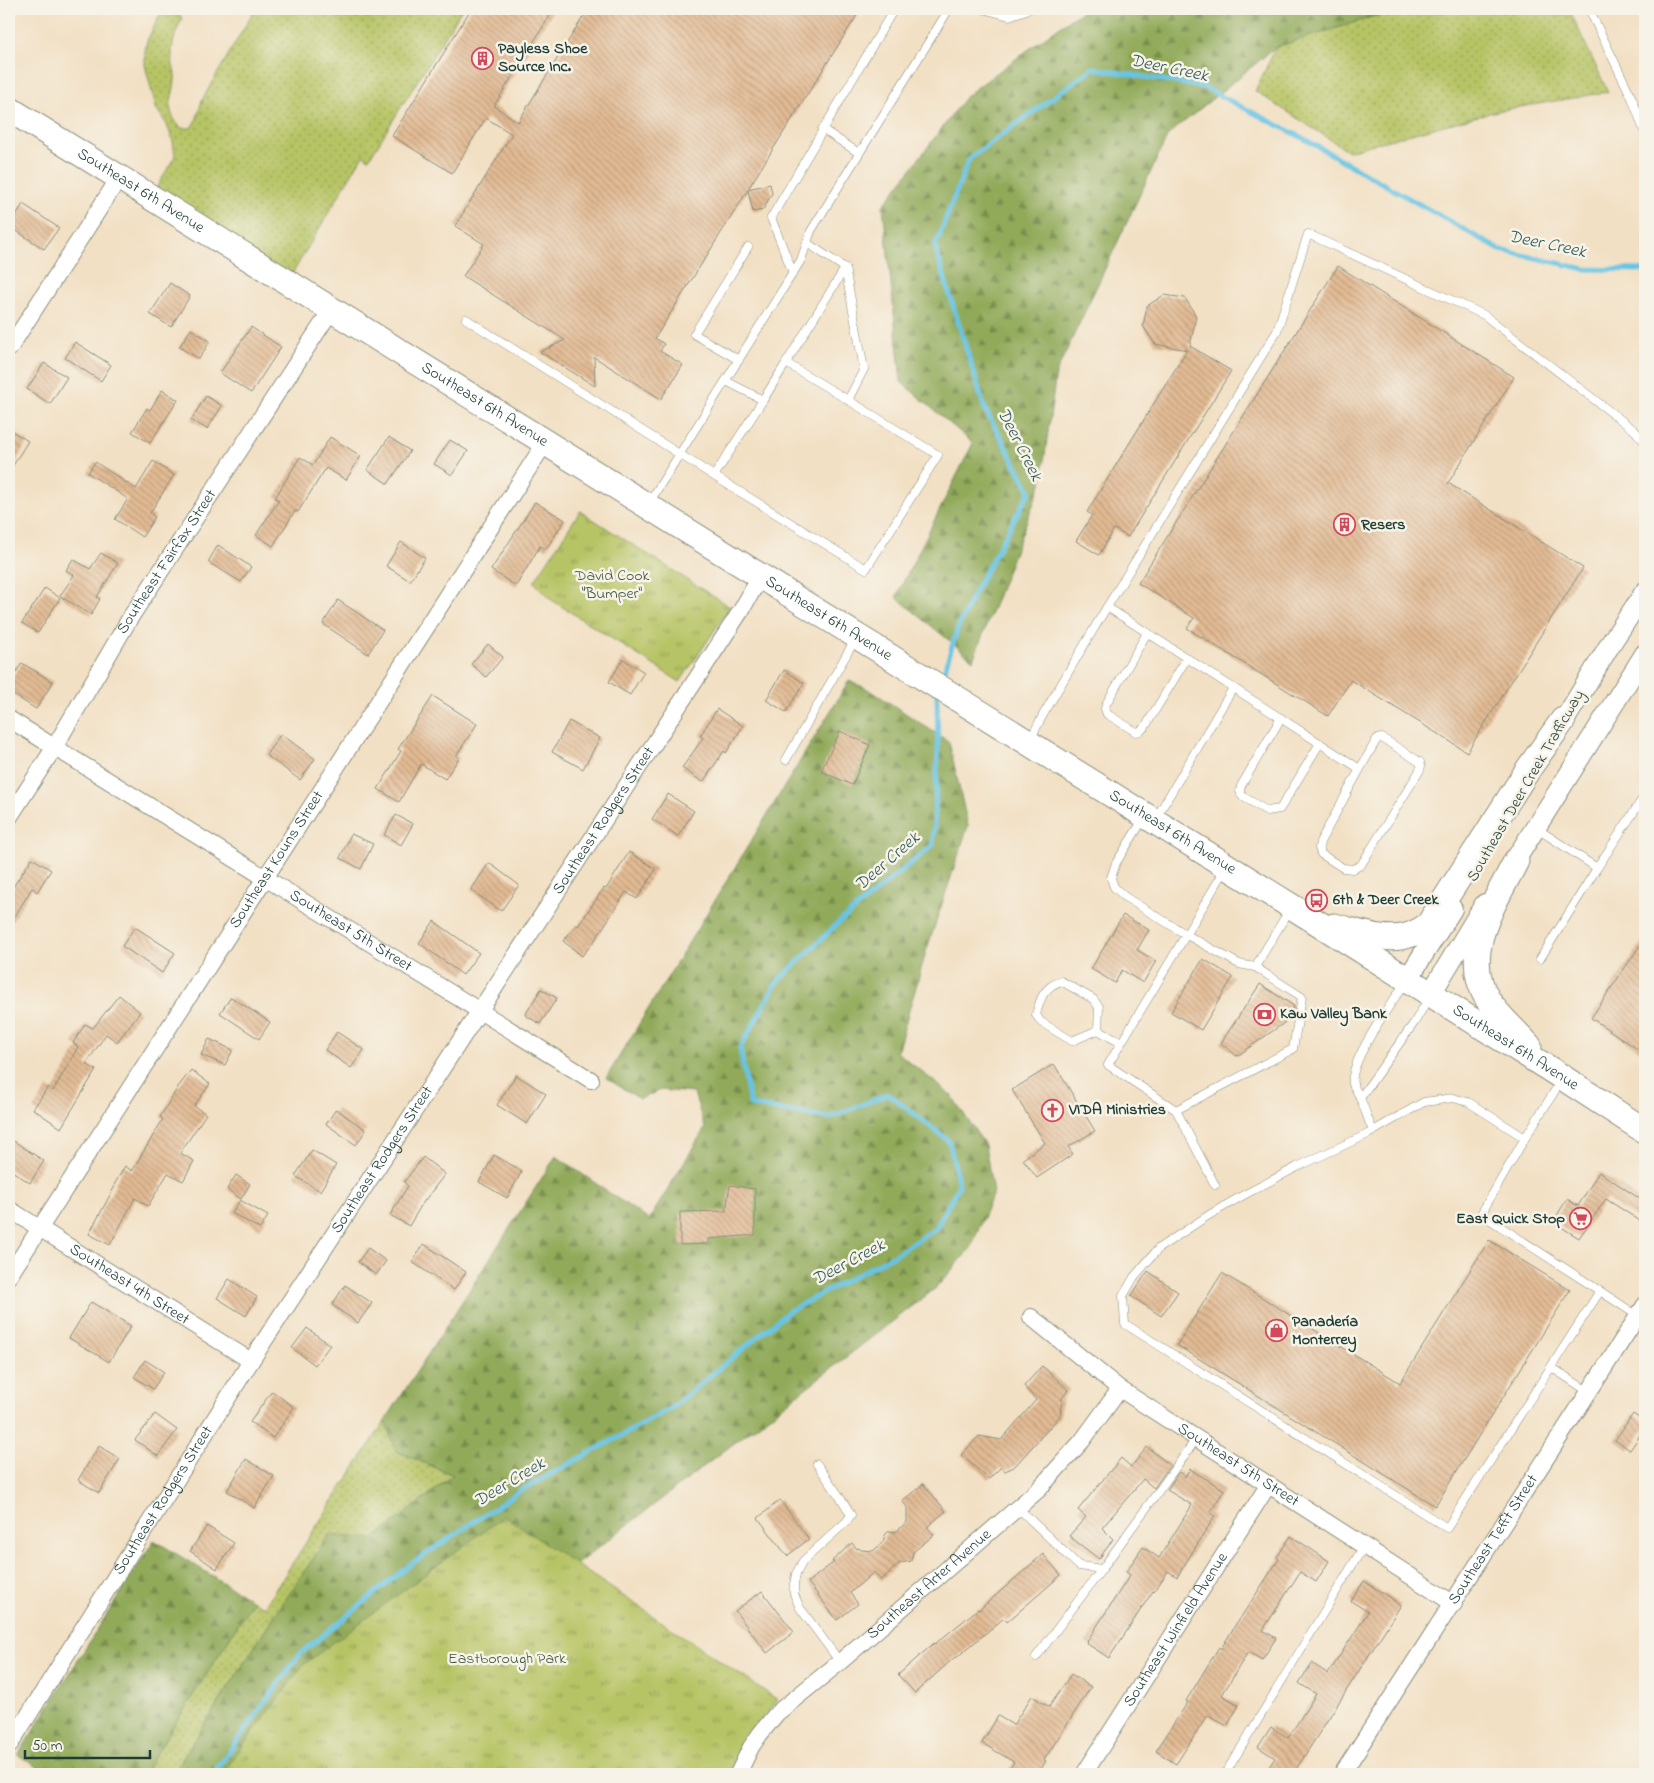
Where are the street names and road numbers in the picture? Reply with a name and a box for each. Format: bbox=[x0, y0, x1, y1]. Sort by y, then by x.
street label: Southeast 6th Avenue bbox=[72, 142, 210, 240]
street label: Southeast 6th Avenue bbox=[416, 356, 554, 454]
street label: Southeast Fairfax Street bbox=[111, 484, 223, 639]
street label: Southeast 6th Avenue bbox=[760, 570, 898, 668]
street label: Southeast Deer Creek Trafficway bbox=[1461, 685, 1591, 887]
street label: Southeast Rodgers Street bbox=[547, 742, 661, 899]
street label: Southeast 6th Avenue bbox=[1104, 784, 1241, 882]
street label: Southeast Kouns Street bbox=[224, 786, 330, 933]
street label: Southeast 5th Street bbox=[285, 884, 417, 978]
street label: Southeast 6th Avenue bbox=[1447, 998, 1584, 1097]
street label: Southeast Rodgers Street bbox=[325, 1081, 440, 1238]
street label: Southeast 4th Street bbox=[64, 1238, 195, 1332]
street label: Southeast 5th Street bbox=[1173, 1417, 1304, 1514]
street label: Southeast Rodgers Street bbox=[107, 1421, 220, 1580]
street label: Southeast Tefft Street bbox=[1442, 1469, 1545, 1610]
street label: Southeast Arter Avenue bbox=[862, 1523, 997, 1645]
street label: Southeast Winfield Avenue bbox=[1118, 1547, 1235, 1712]

